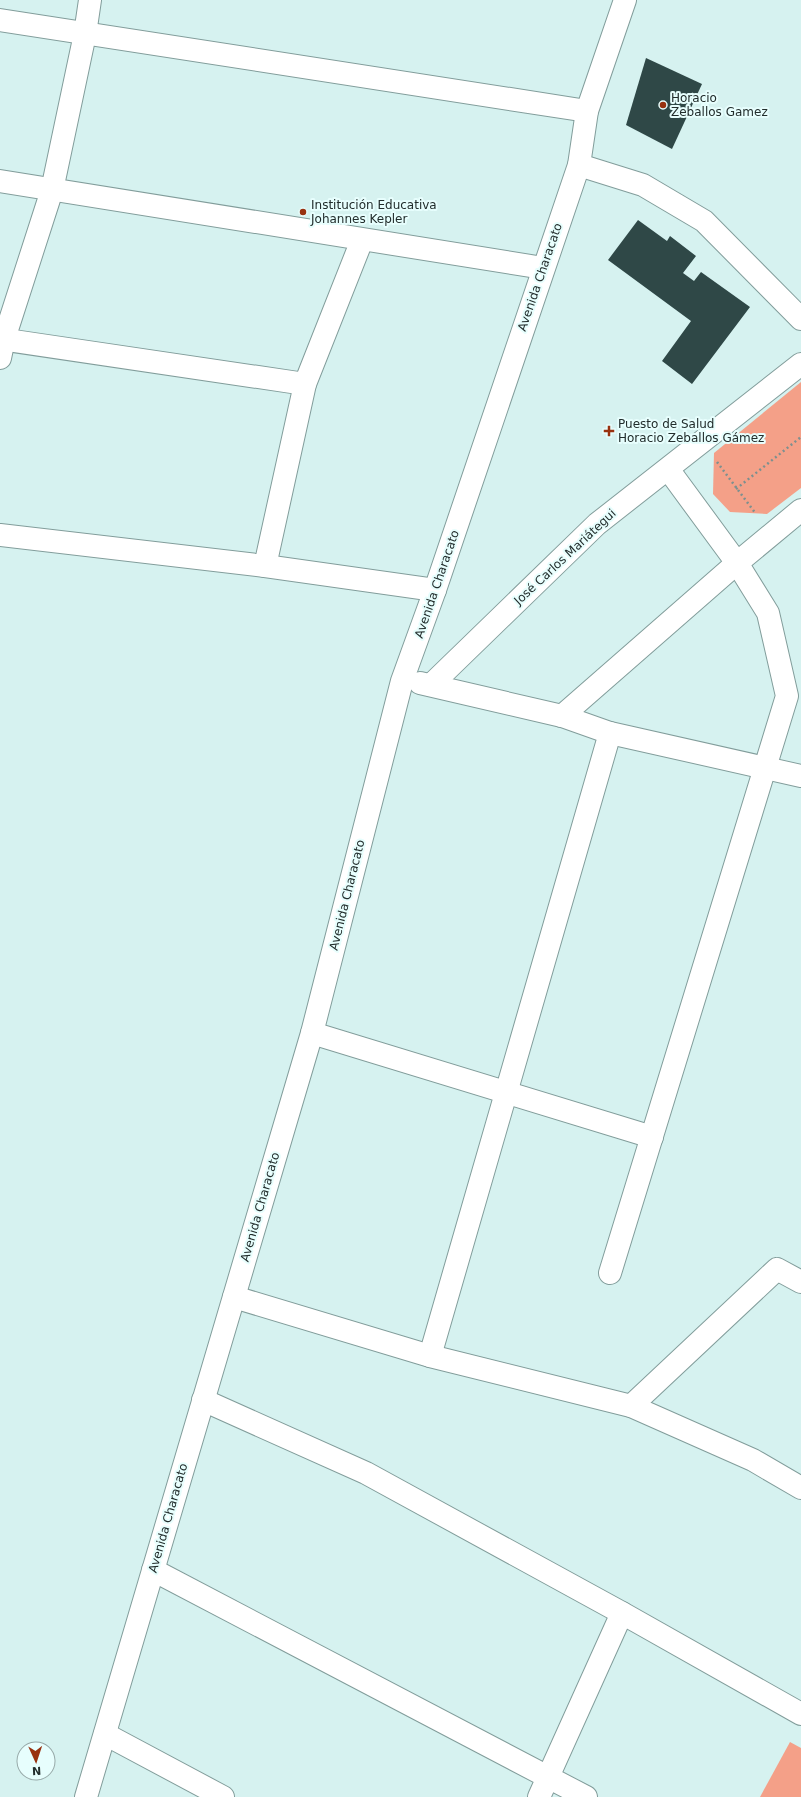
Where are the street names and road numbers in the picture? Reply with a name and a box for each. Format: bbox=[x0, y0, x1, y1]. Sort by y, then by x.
street label: Avenida Characato bbox=[515, 221, 565, 333]
street label: José Carlos Mariátegui bbox=[511, 506, 619, 608]
street label: Avenida Characato bbox=[412, 528, 462, 640]
street label: Avenida Characato bbox=[326, 838, 368, 952]
street label: Avenida Characato bbox=[238, 1151, 282, 1263]
street label: Avenida Characato bbox=[146, 1462, 190, 1574]

